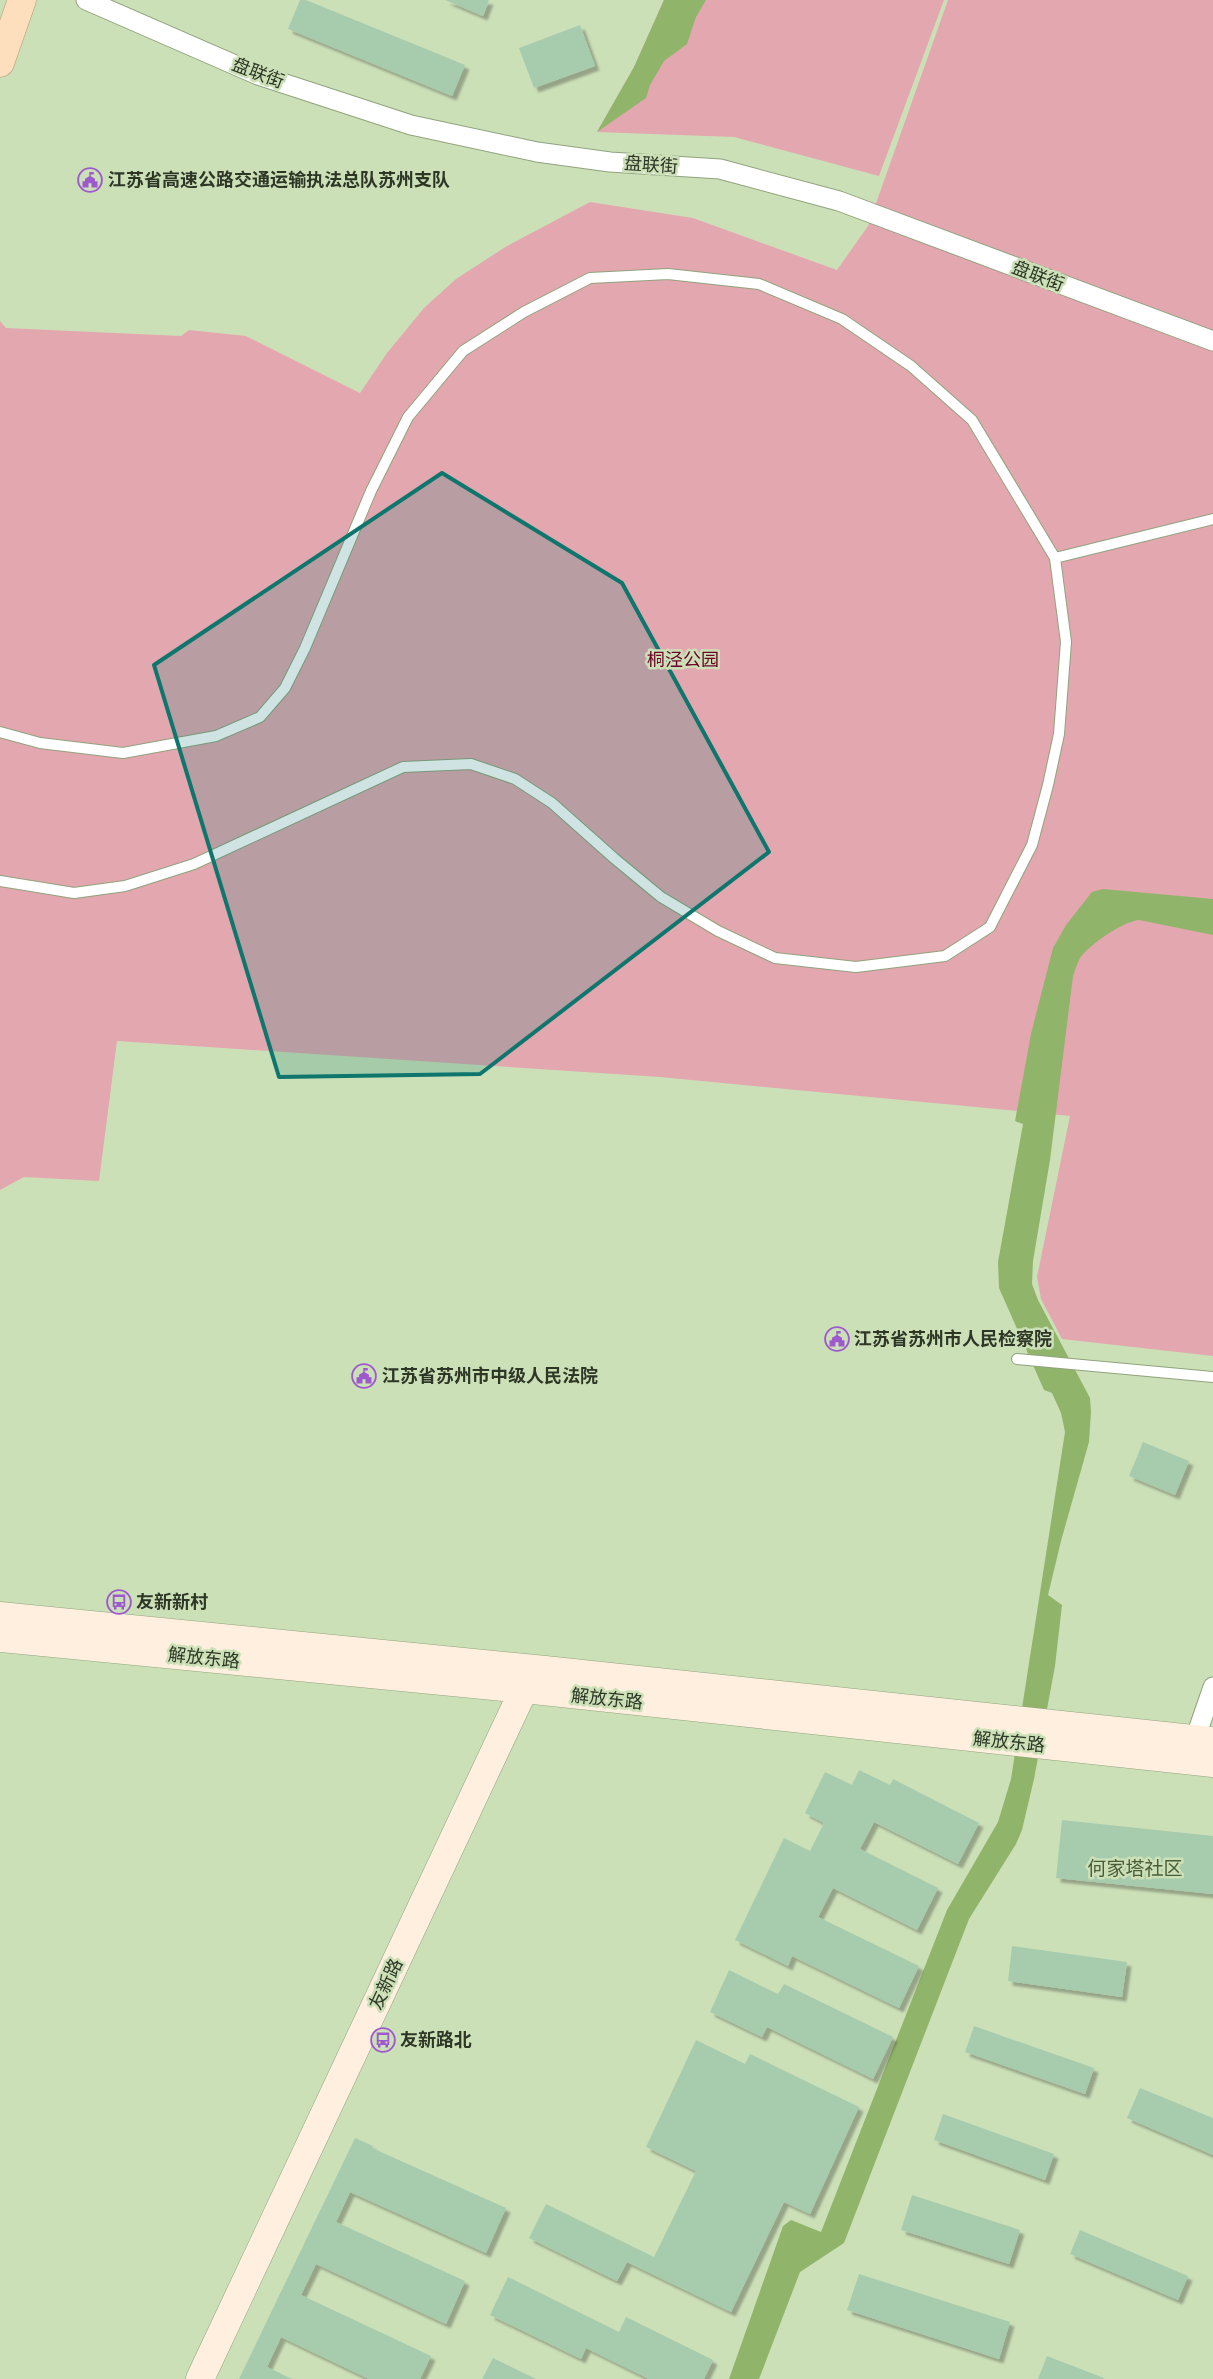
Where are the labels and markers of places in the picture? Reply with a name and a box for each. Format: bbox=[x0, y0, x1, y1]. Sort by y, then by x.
public building icon: 江苏省高速公路交通运输执法总队苏州支队 bbox=[77, 167, 103, 193]
place label: 江苏省高速公路交通运输执法总队苏州支队 bbox=[108, 168, 450, 191]
public building icon: 江苏省苏州市人民检察院 bbox=[824, 1326, 850, 1352]
place label: 江苏省苏州市人民检察院 bbox=[854, 1327, 1052, 1350]
public building icon: 江苏省苏州市中级人民法院 bbox=[351, 1363, 377, 1389]
place label: 江苏省苏州市中级人民法院 bbox=[382, 1364, 598, 1387]
bus stop icon: 友新新村 bbox=[106, 1589, 132, 1615]
place label: 友新新村 bbox=[136, 1590, 208, 1613]
bus stop icon: 友新路北 bbox=[370, 2027, 396, 2053]
place label: 友新路北 bbox=[400, 2028, 472, 2051]

